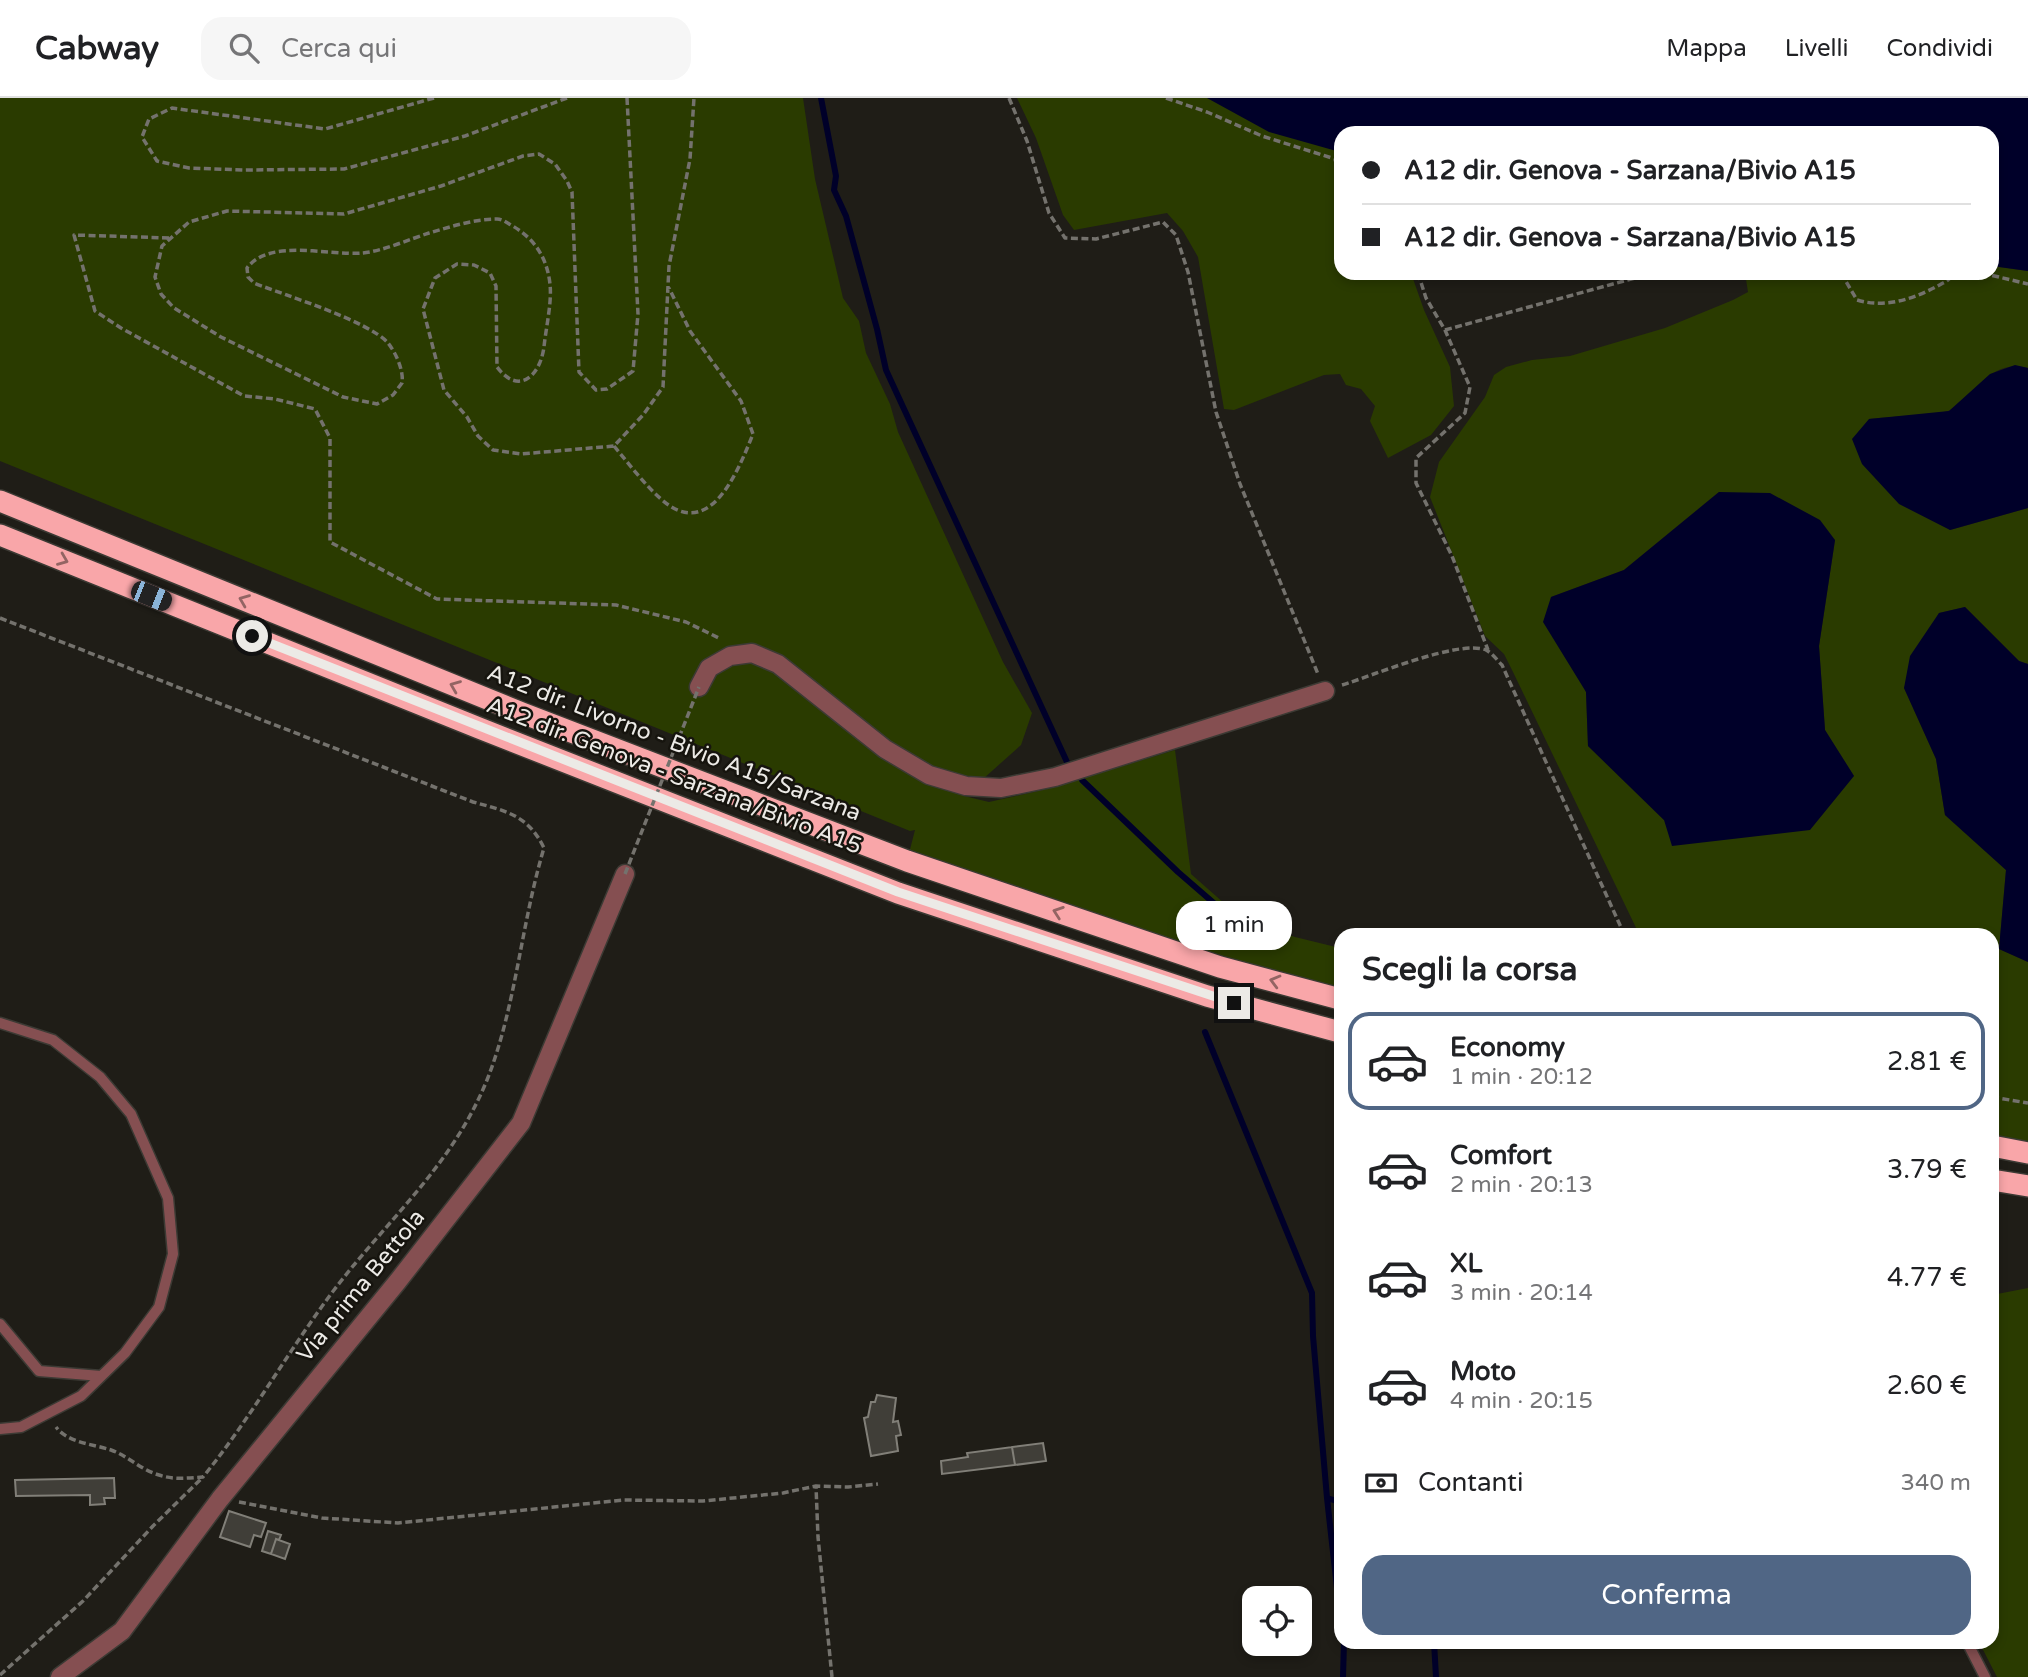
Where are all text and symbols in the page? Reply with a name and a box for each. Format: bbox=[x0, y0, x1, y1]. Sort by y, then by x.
search box bbox=[201, 17, 691, 80]
text: Cabway bbox=[35, 29, 159, 68]
icon: search bbox=[225, 29, 263, 67]
text: Cerca qui bbox=[281, 33, 397, 64]
text: Mappa bbox=[1666, 34, 1747, 63]
text: Livelli bbox=[1785, 34, 1849, 63]
text: Condividi bbox=[1887, 34, 1993, 63]
text: A12 dir. Genova - Sarzana/Bivio A15 bbox=[1404, 155, 1856, 186]
text: A12 dir. Genova - Sarzana/Bivio A15 bbox=[1404, 222, 1856, 253]
one-way arrow bbox=[57, 552, 69, 566]
car bbox=[128, 578, 175, 614]
one-way arrow bbox=[239, 595, 251, 609]
route start bbox=[236, 620, 268, 652]
street label: A12 dir. Livorno - Bivio A15/Sarzana bbox=[483, 659, 865, 827]
one-way arrow bbox=[450, 680, 462, 694]
street label: A12 dir. Genova - Sarzana/Bivio A15 bbox=[482, 691, 866, 861]
callout: 1 min bbox=[1176, 902, 1292, 950]
one-way arrow bbox=[1052, 906, 1064, 920]
text: 1 min bbox=[1203, 911, 1265, 939]
text: Scegli la corsa bbox=[1362, 951, 1577, 989]
one-way arrow bbox=[1269, 975, 1281, 989]
route end bbox=[1218, 987, 1250, 1019]
icon: car bbox=[1366, 1030, 1429, 1093]
text: Economy bbox=[1450, 1032, 1565, 1063]
text: 2.81 € bbox=[1887, 1046, 1967, 1077]
text: 1 min · 20:12 bbox=[1450, 1063, 1593, 1091]
icon: car bbox=[1366, 1138, 1429, 1201]
text: Comfort bbox=[1450, 1140, 1552, 1171]
text: 3.79 € bbox=[1887, 1154, 1967, 1185]
text: 2 min · 20:13 bbox=[1450, 1171, 1593, 1199]
street label: Via prima Bettola bbox=[291, 1204, 431, 1368]
icon: car bbox=[1366, 1246, 1429, 1309]
text: XL bbox=[1450, 1248, 1482, 1279]
text: 4.77 € bbox=[1887, 1262, 1967, 1293]
text: 3 min · 20:14 bbox=[1450, 1279, 1593, 1307]
icon: car bbox=[1366, 1354, 1429, 1417]
text: Moto bbox=[1450, 1356, 1516, 1387]
text: 2.60 € bbox=[1887, 1370, 1967, 1401]
text: 4 min · 20:15 bbox=[1450, 1387, 1593, 1415]
icon: cash bbox=[1362, 1464, 1400, 1502]
text: Contanti bbox=[1418, 1467, 1523, 1498]
text: 340 m bbox=[1901, 1469, 1971, 1497]
button: Conferma bbox=[1362, 1555, 1971, 1635]
map controls bbox=[1242, 1586, 1312, 1656]
button: locate bbox=[1242, 1586, 1312, 1656]

